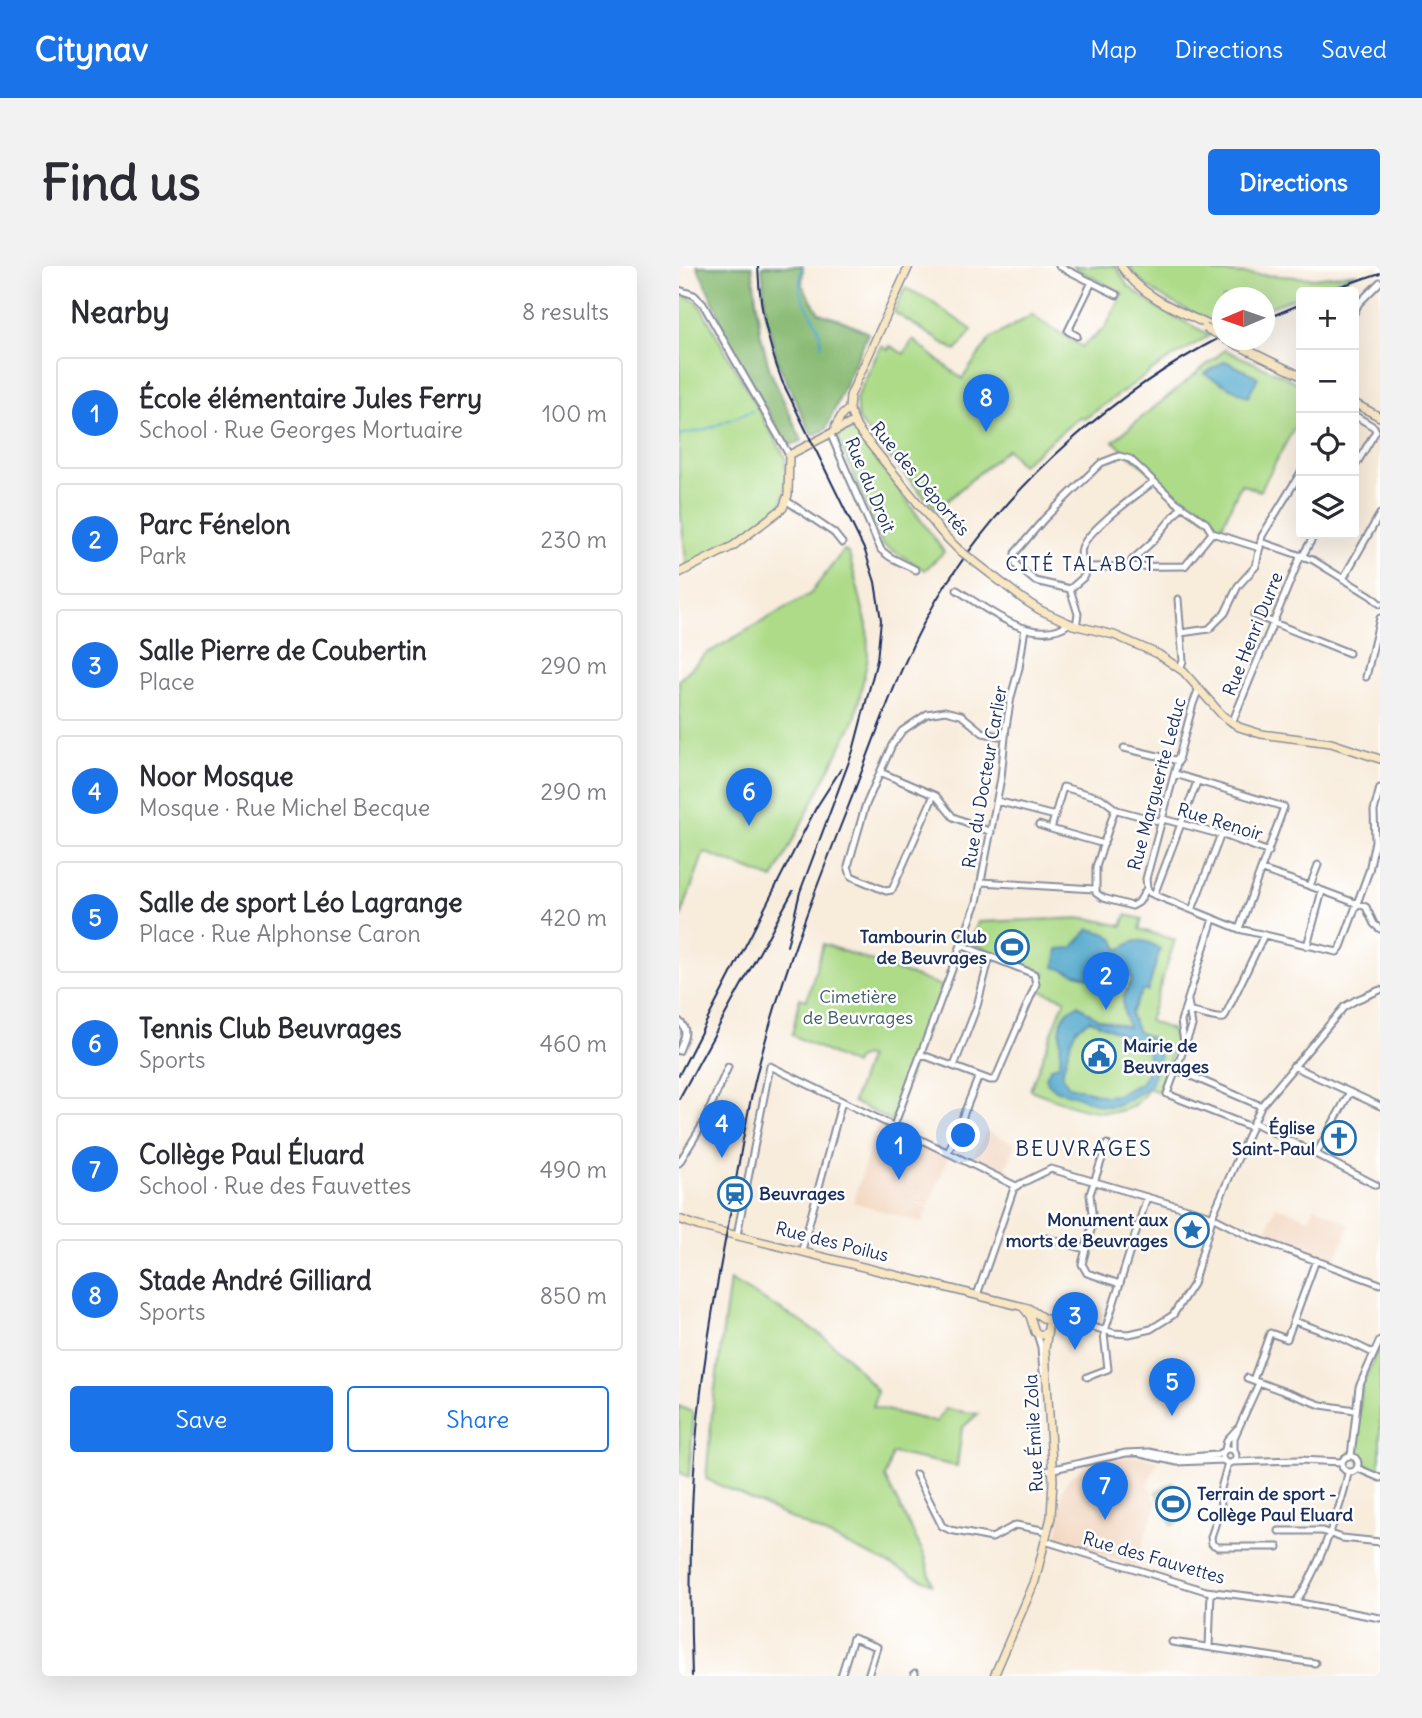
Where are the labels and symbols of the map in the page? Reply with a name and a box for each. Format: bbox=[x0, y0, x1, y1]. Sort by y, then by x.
north arrow bbox=[1212, 287, 1275, 350]
pin: 8 bbox=[963, 374, 1009, 432]
street label: Rue des Déportés bbox=[866, 417, 975, 541]
street label: Rue du Droit bbox=[840, 434, 901, 536]
district label: CITÉ TALABOT bbox=[1006, 552, 1156, 576]
street label: Rue Henri Durre bbox=[1217, 569, 1288, 699]
street label: Rue du Docteur Carlier bbox=[957, 683, 1012, 870]
street label: Rue Marguerite Leduc bbox=[1122, 695, 1191, 873]
pin: 6 bbox=[726, 768, 772, 826]
street label: Rue Renoir bbox=[1174, 798, 1266, 846]
place label: Tambourin Club de Beuvrages bbox=[860, 925, 987, 969]
sports icon: Tambourin Club de Beuvrages bbox=[993, 928, 1031, 966]
pin: 2 bbox=[1083, 952, 1129, 1010]
park label: Cimetière de Beuvrages bbox=[803, 985, 913, 1029]
place label: Mairie de Beuvrages bbox=[1123, 1034, 1209, 1078]
public building icon: Mairie de Beuvrages bbox=[1080, 1037, 1118, 1075]
pin: 4 bbox=[699, 1100, 745, 1158]
place label: Église Saint-Paul bbox=[1232, 1116, 1315, 1160]
your location bbox=[946, 1118, 980, 1152]
church icon: Église Saint-Paul bbox=[1320, 1119, 1358, 1157]
pin: 1 bbox=[876, 1122, 922, 1180]
district label: BEUVRAGES bbox=[1015, 1135, 1153, 1162]
station icon: Beuvrages bbox=[716, 1175, 754, 1213]
place label: Beuvrages bbox=[759, 1182, 845, 1205]
place label: Monument aux morts de Beuvrages bbox=[1006, 1208, 1168, 1252]
place icon: Monument aux morts de Beuvrages bbox=[1173, 1211, 1211, 1249]
street label: Rue des Poilus bbox=[773, 1216, 891, 1267]
pin: 3 bbox=[1052, 1292, 1098, 1350]
pin: 5 bbox=[1149, 1358, 1195, 1416]
street label: Rue Émile Zola bbox=[1019, 1373, 1048, 1493]
pin: 7 bbox=[1082, 1462, 1128, 1520]
place label: Terrain de sport - Collège Paul Eluard bbox=[1197, 1482, 1353, 1526]
sports icon: Terrain de sport - Collège Paul Eluard bbox=[1154, 1485, 1192, 1523]
street label: Rue des Fauvettes bbox=[1080, 1526, 1228, 1589]

